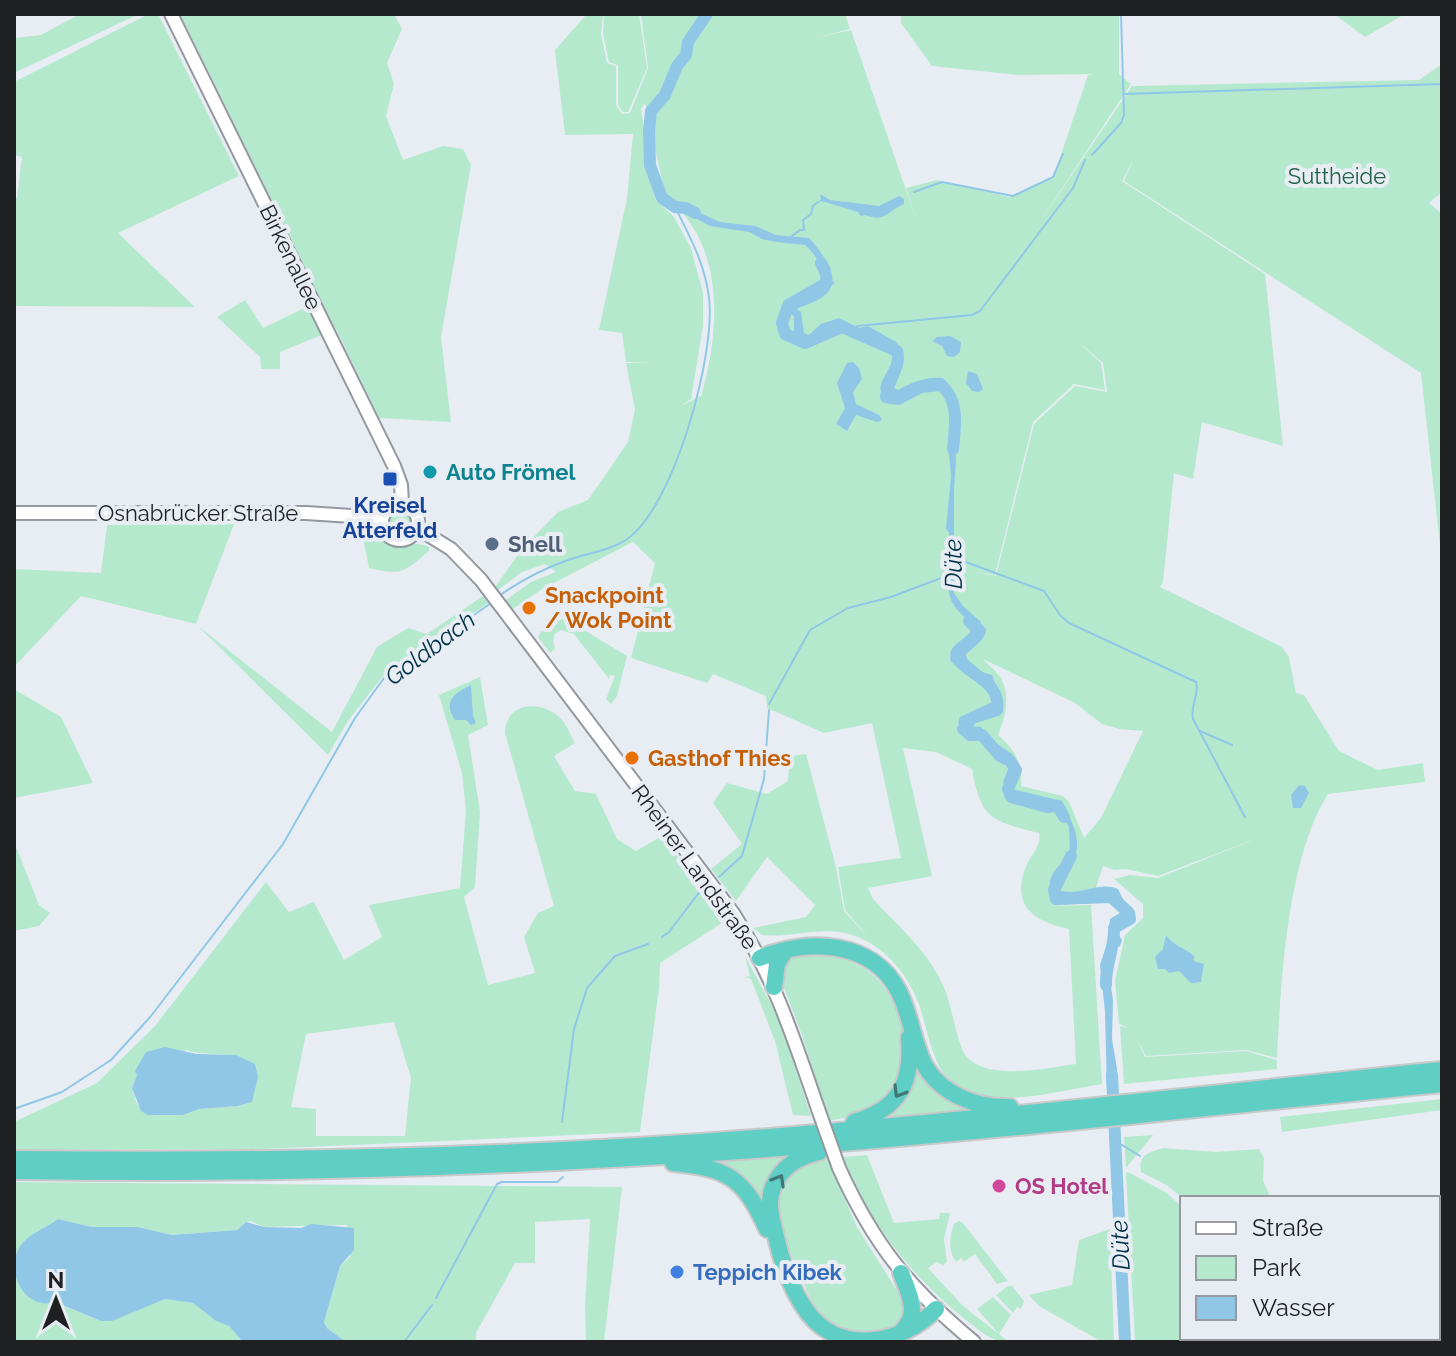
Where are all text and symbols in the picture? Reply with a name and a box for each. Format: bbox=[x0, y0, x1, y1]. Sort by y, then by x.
park label: Suttheide bbox=[1288, 163, 1386, 189]
street label: Birkenallee bbox=[254, 200, 328, 314]
place label: Auto Frömel bbox=[446, 459, 576, 485]
marker: Auto Frömel bbox=[421, 463, 439, 481]
marker: Kreisel Atterfeld bbox=[381, 470, 399, 488]
place label: Kreisel Atterfeld bbox=[343, 492, 437, 543]
street label: Osnabrücker Straße bbox=[98, 500, 298, 526]
place label: Shell bbox=[508, 531, 563, 557]
marker: Shell bbox=[483, 535, 501, 553]
water label: Düte bbox=[938, 538, 968, 589]
place label: Snackpoint / Wok Point bbox=[545, 582, 672, 633]
marker: Snackpoint / Wok Point bbox=[520, 599, 538, 617]
water label: Goldbach bbox=[379, 605, 481, 691]
place label: Gasthof Thies bbox=[648, 745, 791, 771]
marker: Gasthof Thies bbox=[623, 749, 641, 767]
street label: Rheiner Landstraße bbox=[626, 779, 764, 955]
one-way arrow bbox=[893, 1083, 909, 1098]
place label: OS Hotel bbox=[1015, 1173, 1109, 1199]
one-way arrow bbox=[769, 1174, 784, 1188]
marker: OS Hotel bbox=[990, 1177, 1008, 1195]
legend bbox=[1180, 1196, 1440, 1340]
text: Straße bbox=[1252, 1213, 1323, 1242]
water label: Düte bbox=[1104, 1219, 1136, 1271]
text: Park bbox=[1252, 1253, 1301, 1282]
place label: Teppich Kibek bbox=[693, 1259, 843, 1285]
north arrow bbox=[16, 1260, 96, 1340]
marker: Teppich Kibek bbox=[668, 1263, 686, 1281]
text: N bbox=[48, 1267, 64, 1293]
text: Wasser bbox=[1252, 1293, 1335, 1322]

